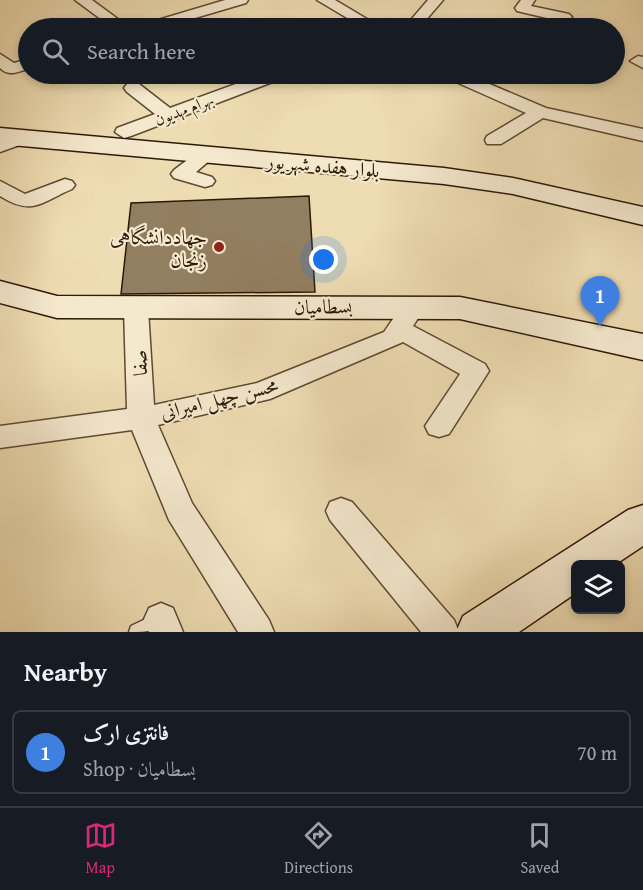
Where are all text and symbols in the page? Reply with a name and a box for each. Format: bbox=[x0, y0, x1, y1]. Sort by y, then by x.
search box bbox=[18, 18, 625, 84]
icon: search bbox=[39, 35, 72, 68]
text: Search here bbox=[87, 35, 196, 67]
street label: بهرام مهدیون bbox=[151, 87, 218, 134]
street label: بلوار هفده شهریور bbox=[263, 145, 381, 184]
place label: جهاددانشگاهی زنجان bbox=[110, 222, 207, 274]
marker: جهاددانشگاهی زنجان bbox=[212, 240, 226, 254]
your location bbox=[309, 245, 338, 274]
pin: 1 bbox=[580, 276, 620, 326]
street label: بسطامیان bbox=[294, 291, 353, 321]
street label: صفا bbox=[124, 349, 154, 377]
street label: محسن چهل امیرانی bbox=[157, 369, 281, 428]
map controls bbox=[571, 560, 625, 614]
button: layers bbox=[571, 560, 625, 614]
text: Nearby bbox=[24, 652, 107, 691]
text: فانتزی ارک bbox=[83, 716, 169, 748]
text: 1 bbox=[40, 738, 51, 767]
text: 70 m bbox=[577, 738, 617, 767]
text: Shop · بسطامیان bbox=[83, 754, 196, 783]
tab: Map bbox=[84, 819, 117, 879]
tab: Directions bbox=[284, 819, 353, 879]
tab: Saved bbox=[520, 819, 559, 879]

